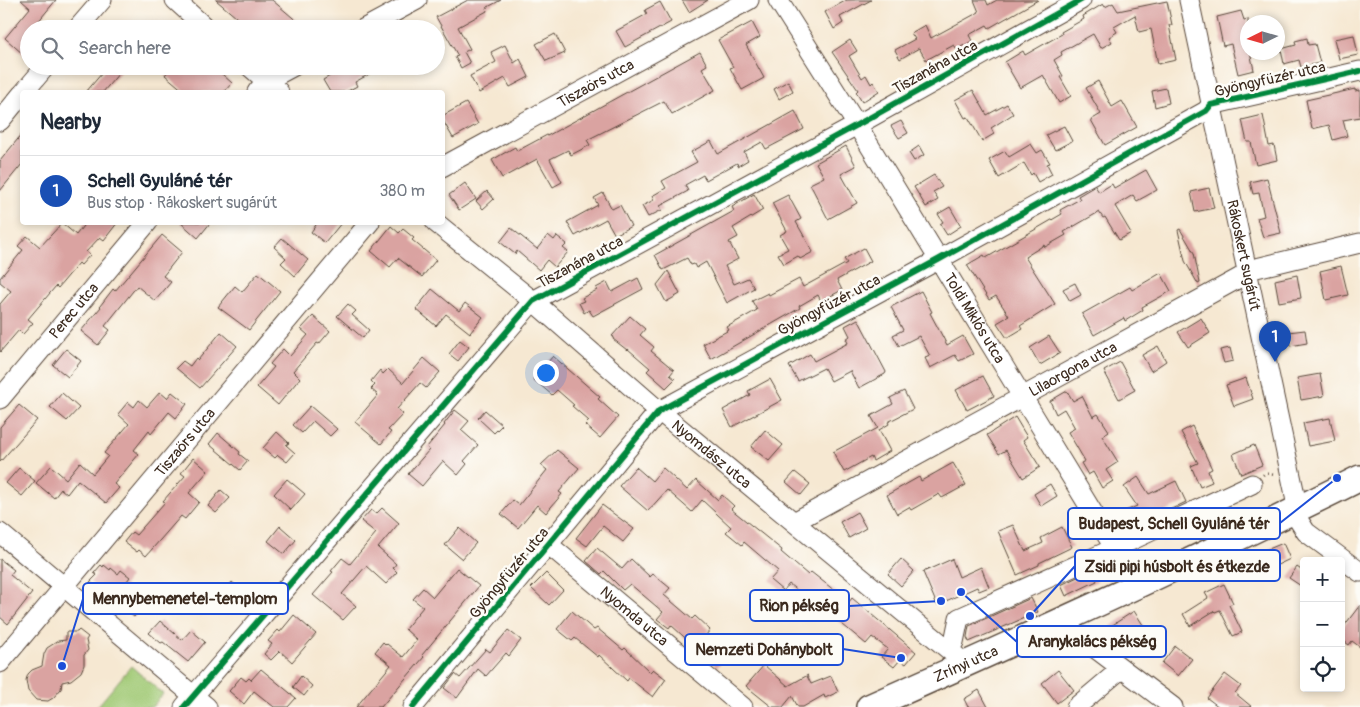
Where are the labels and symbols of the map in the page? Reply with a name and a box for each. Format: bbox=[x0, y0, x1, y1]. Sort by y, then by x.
north arrow bbox=[1240, 15, 1285, 60]
street label: Tiszanána utca bbox=[889, 36, 981, 99]
street label: Tiszaörs utca bbox=[554, 55, 638, 112]
street label: Gyöngyfüzér utca bbox=[1213, 57, 1328, 102]
street label: Rákoskert sugárút bbox=[1222, 198, 1265, 313]
street label: Tiszanána utca bbox=[534, 232, 626, 293]
street label: Gyöngyfüzér utca bbox=[775, 270, 884, 340]
street label: Toldi Miklós utca bbox=[939, 270, 1009, 367]
street label: Perec utca bbox=[45, 279, 103, 343]
pin: 1 bbox=[1259, 321, 1291, 362]
street label: Lilaorgona utca bbox=[1026, 338, 1120, 401]
your location bbox=[533, 360, 559, 386]
street label: Tiszaörs utca bbox=[151, 404, 220, 481]
street label: Nyomdász utca bbox=[667, 416, 755, 493]
callout: Budapest, Schell Gyuláné tér bbox=[1068, 508, 1280, 539]
text: Budapest, Schell Gyuláné tér bbox=[1078, 514, 1270, 534]
street label: Gyöngyfüzér utca bbox=[466, 524, 553, 623]
callout: Zsidi pipi húsbolt és étkezde bbox=[1075, 550, 1280, 581]
text: Zsidi pipi húsbolt és étkezde bbox=[1084, 557, 1271, 577]
callout: Mennybemenetel-templom bbox=[83, 583, 288, 614]
street label: Nyomda utca bbox=[596, 583, 672, 651]
text: Mennybemenetel-templom bbox=[92, 589, 278, 609]
callout: Rion pékség bbox=[750, 590, 849, 621]
text: Rion pékség bbox=[759, 596, 839, 616]
callout: Aranykalács pékség bbox=[1017, 626, 1166, 657]
text: Aranykalács pékség bbox=[1027, 632, 1157, 652]
callout: Nemzeti Dohánybolt bbox=[685, 634, 843, 665]
text: Nemzeti Dohánybolt bbox=[695, 640, 833, 660]
street label: Zrínyi utca bbox=[931, 642, 1001, 687]

